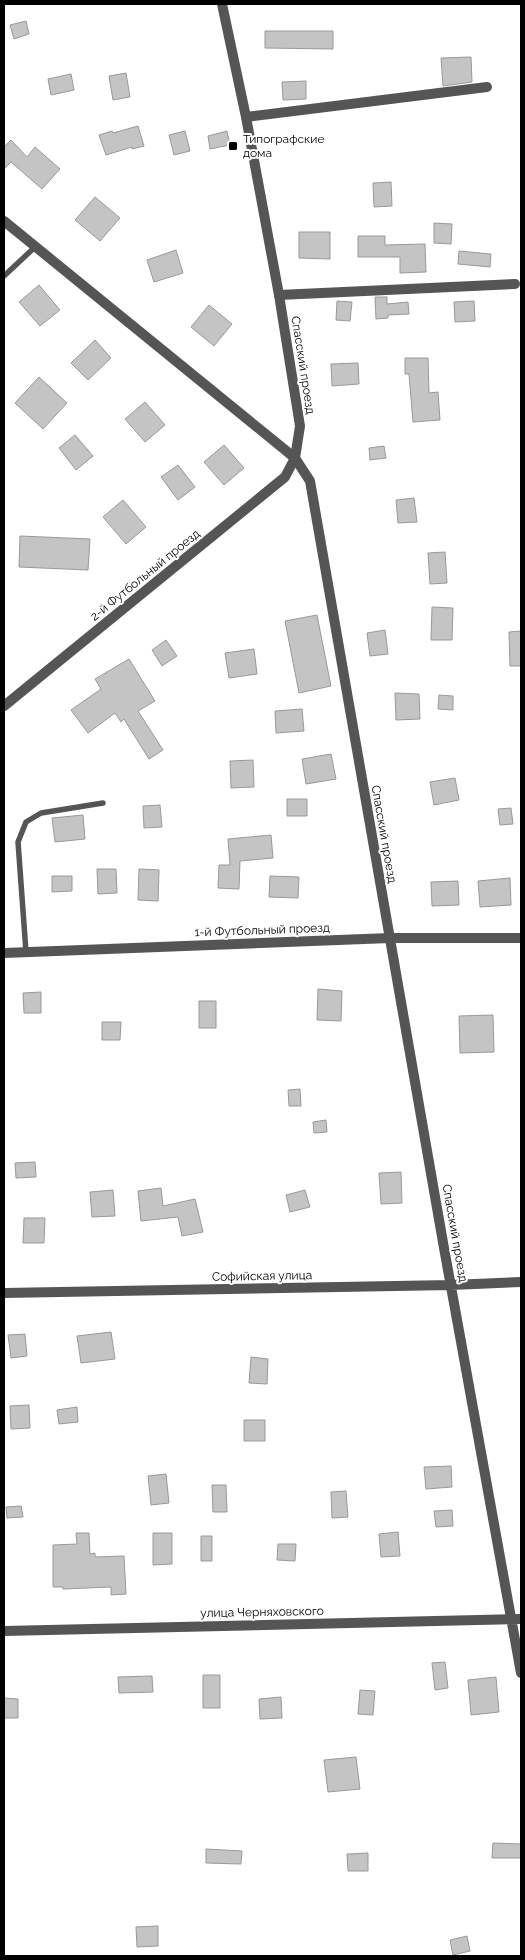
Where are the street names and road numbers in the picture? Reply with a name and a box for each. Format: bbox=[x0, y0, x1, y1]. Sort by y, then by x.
street label: Спасский проезд bbox=[288, 315, 318, 415]
street label: 2-й Футбольный проезд bbox=[87, 527, 203, 623]
street label: Спасский проезд bbox=[368, 784, 400, 884]
street label: 1-й Футбольный проезд bbox=[194, 921, 330, 939]
street label: Спасский проезд bbox=[439, 1183, 471, 1283]
street label: Софийская улица bbox=[212, 1268, 312, 1284]
street label: улица Черняховского bbox=[200, 1604, 324, 1620]

